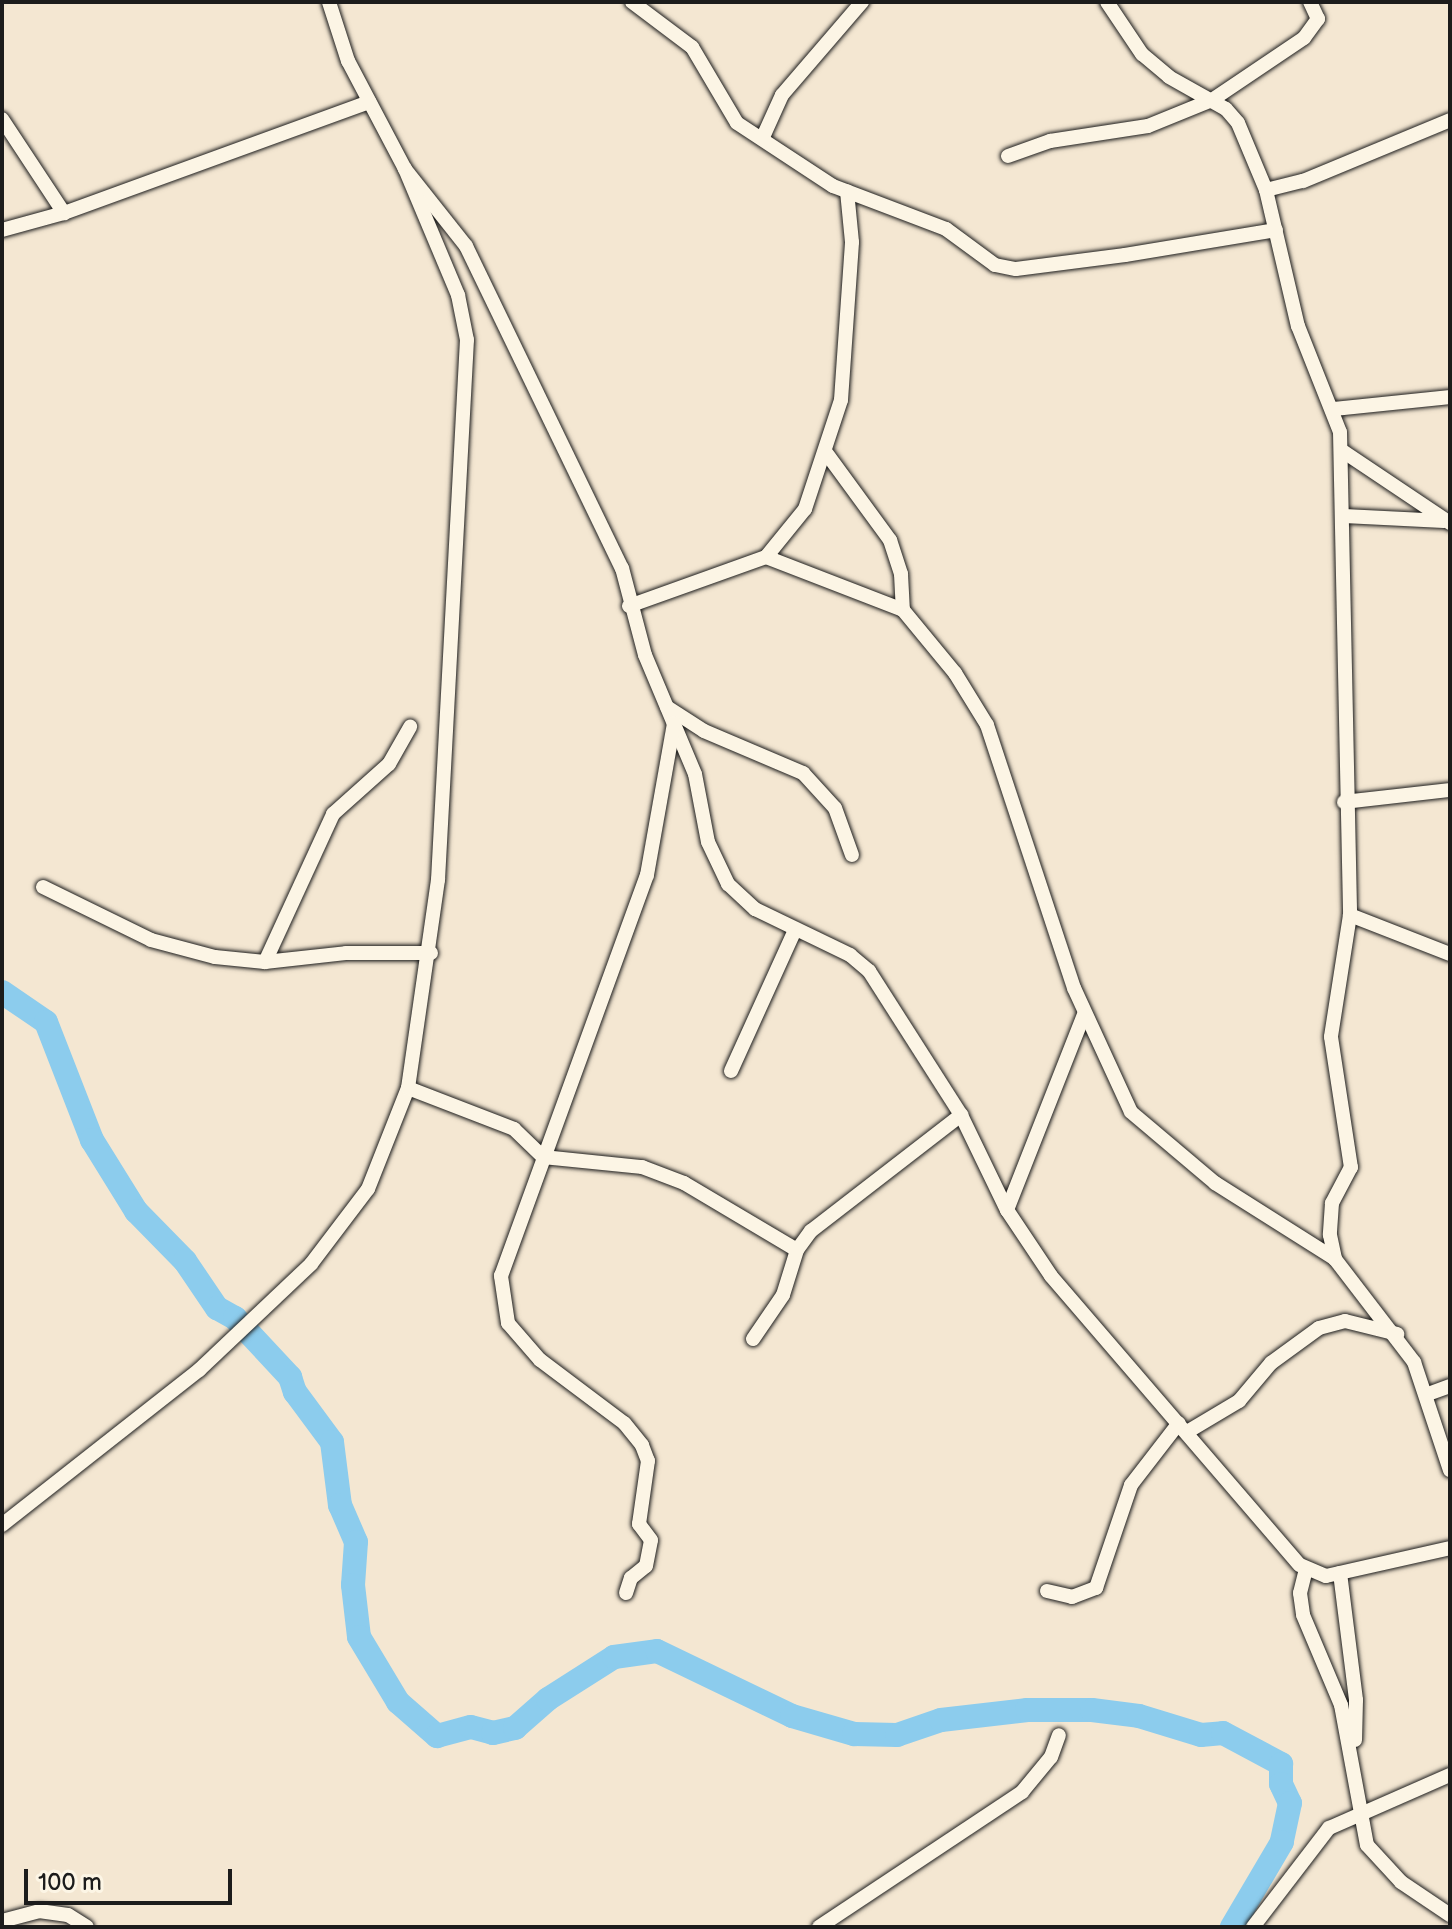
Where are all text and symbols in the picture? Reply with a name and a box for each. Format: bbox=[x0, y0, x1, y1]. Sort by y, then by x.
scale bar bbox=[28, 1853, 236, 1903]
text: 100 m bbox=[38, 1868, 102, 1897]

